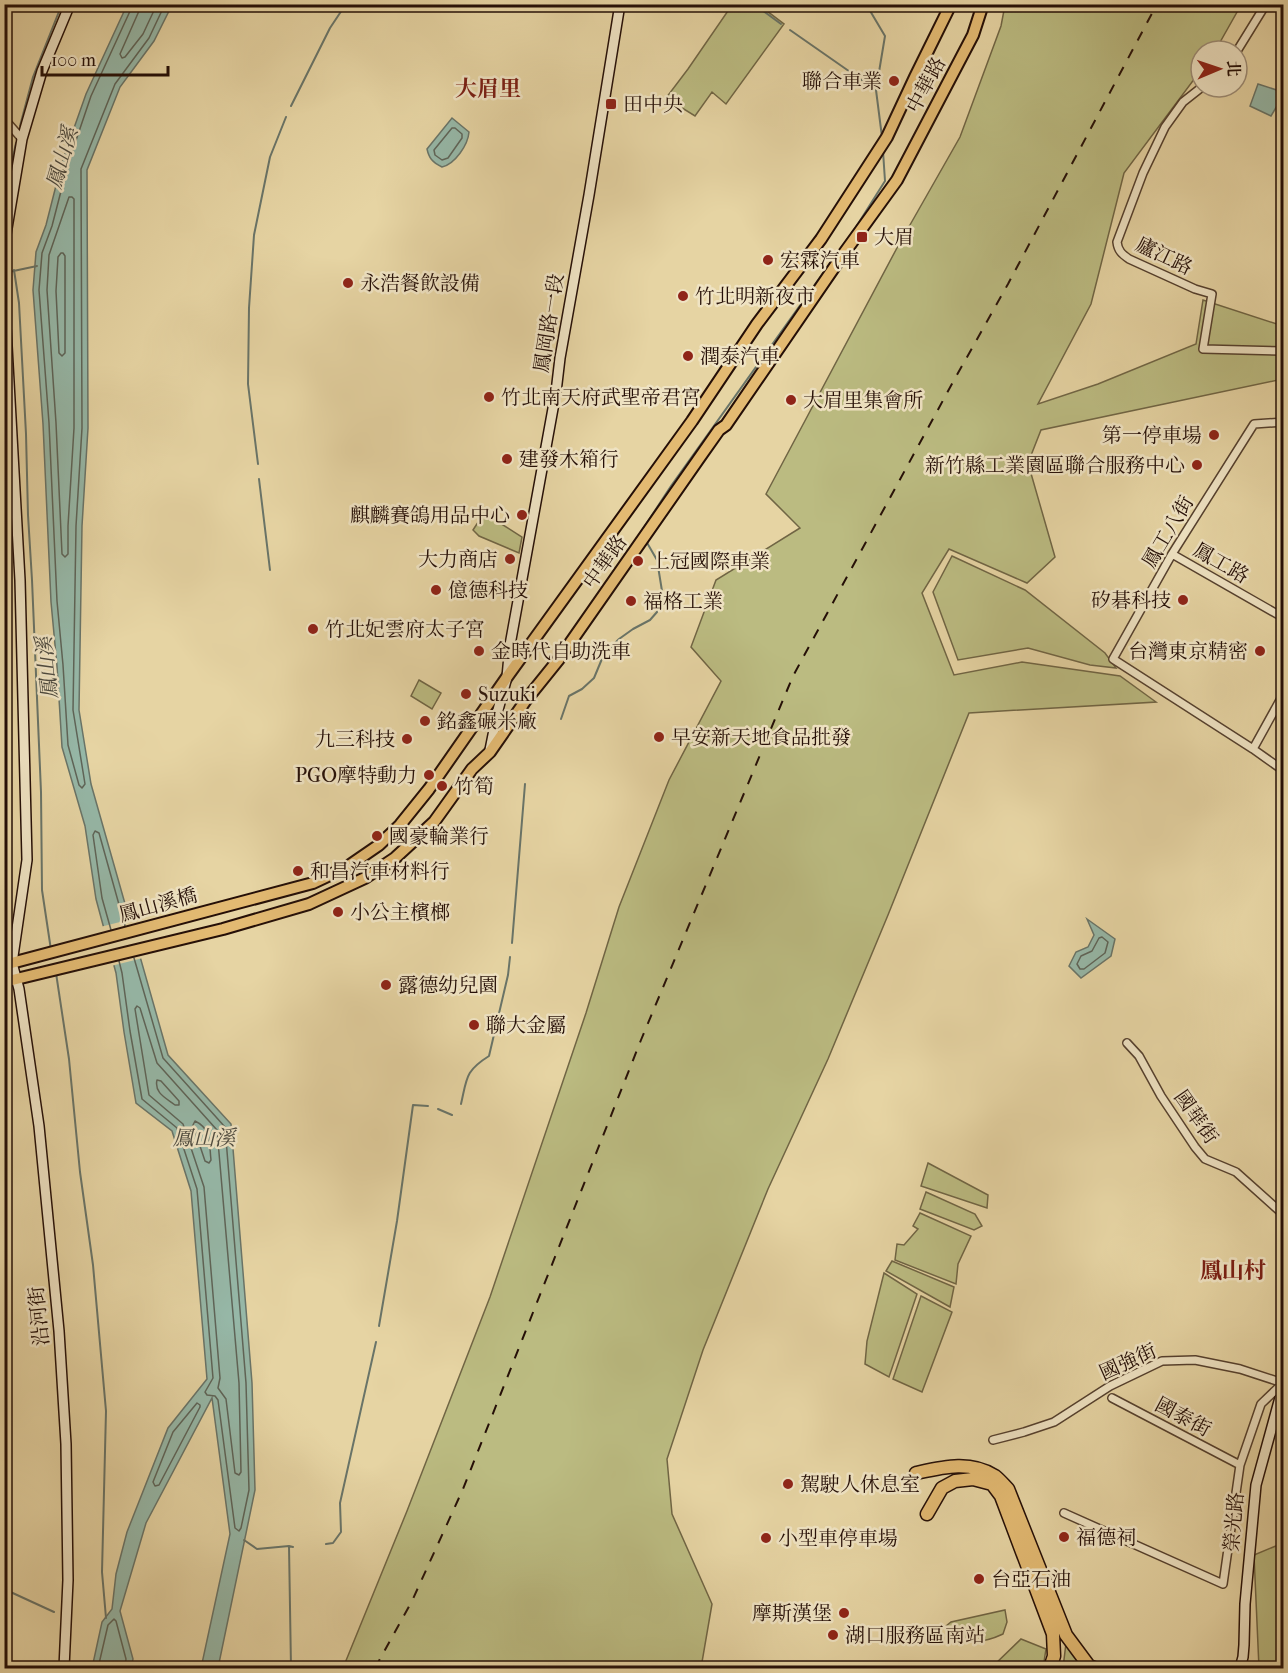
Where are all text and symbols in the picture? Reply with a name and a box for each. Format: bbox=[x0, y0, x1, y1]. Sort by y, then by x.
scale bar bbox=[42, 39, 168, 77]
north arrow bbox=[1189, 39, 1249, 99]
text: 100 m bbox=[51, 50, 96, 71]
street label: 中華路 bbox=[902, 53, 950, 117]
text: 北 bbox=[1224, 60, 1243, 77]
place label: 聯合車業 bbox=[802, 70, 882, 93]
marker: 聯合車業 bbox=[887, 74, 901, 88]
district label: 大眉里 bbox=[455, 76, 521, 102]
place label: 田中央 bbox=[623, 93, 683, 116]
marker: 田中央 bbox=[604, 97, 618, 111]
water label: 鳳山溪 bbox=[42, 122, 83, 192]
place label: 大眉 bbox=[874, 226, 914, 249]
marker: 大眉 bbox=[855, 230, 869, 244]
street label: 廬江路 bbox=[1132, 233, 1196, 279]
place label: 宏霖汽車 bbox=[780, 249, 860, 272]
marker: 宏霖汽車 bbox=[761, 253, 775, 267]
place label: 永浩餐飲設備 bbox=[360, 272, 480, 295]
street label: 鳳岡路一段 bbox=[530, 272, 568, 374]
marker: 永浩餐飲設備 bbox=[341, 276, 355, 290]
place label: 竹北明新夜市 bbox=[695, 285, 815, 308]
marker: 竹北明新夜市 bbox=[676, 289, 690, 303]
place label: 潤泰汽車 bbox=[700, 345, 780, 368]
marker: 潤泰汽車 bbox=[681, 349, 695, 363]
place label: 竹北南天府武聖帝君宮 bbox=[501, 386, 701, 409]
place label: 大眉里集會所 bbox=[803, 389, 923, 412]
marker: 竹北南天府武聖帝君宮 bbox=[482, 390, 496, 404]
marker: 大眉里集會所 bbox=[784, 393, 798, 407]
place label: 第一停車場 bbox=[1102, 424, 1202, 447]
marker: 第一停車場 bbox=[1207, 428, 1221, 442]
place label: 建發木箱行 bbox=[519, 448, 619, 471]
marker: 建發木箱行 bbox=[500, 452, 514, 466]
place label: 新竹縣工業園區聯合服務中心 bbox=[925, 454, 1185, 477]
marker: 新竹縣工業園區聯合服務中心 bbox=[1190, 458, 1204, 472]
street label: 鳳工八街 bbox=[1138, 492, 1198, 572]
place label: 麒麟賽鴿用品中心 bbox=[350, 504, 510, 527]
marker: 麒麟賽鴿用品中心 bbox=[515, 508, 529, 522]
street label: 中華路 bbox=[578, 531, 632, 593]
street label: 鳳工路 bbox=[1189, 538, 1253, 588]
place label: 大力商店 bbox=[418, 548, 498, 571]
place label: 上冠國際車業 bbox=[650, 550, 770, 573]
marker: 大力商店 bbox=[503, 552, 517, 566]
marker: 上冠國際車業 bbox=[631, 554, 645, 568]
place label: 億德科技 bbox=[448, 579, 528, 602]
marker: 億德科技 bbox=[429, 583, 443, 597]
place label: 矽碁科技 bbox=[1091, 589, 1171, 612]
place label: 福格工業 bbox=[643, 590, 723, 613]
marker: 矽碁科技 bbox=[1176, 593, 1190, 607]
marker: 福格工業 bbox=[624, 594, 638, 608]
place label: 竹北妃雲府太子宮 bbox=[325, 618, 485, 641]
marker: 竹北妃雲府太子宮 bbox=[306, 622, 320, 636]
water label: 鳳山溪 bbox=[32, 633, 62, 701]
place label: 金時代自助洗車 bbox=[491, 640, 631, 663]
place label: 台灣東京精密 bbox=[1128, 640, 1248, 663]
marker: 金時代自助洗車 bbox=[472, 644, 486, 658]
marker: 台灣東京精密 bbox=[1253, 644, 1267, 658]
place label: Suzuki bbox=[478, 683, 536, 706]
marker: Suzuki bbox=[459, 687, 473, 701]
place label: 銘鑫碾米廠 bbox=[437, 710, 537, 733]
marker: 銘鑫碾米廠 bbox=[418, 714, 432, 728]
place label: 早安新天地食品批發 bbox=[671, 726, 851, 749]
place label: 九三科技 bbox=[315, 728, 395, 751]
marker: 早安新天地食品批發 bbox=[652, 730, 666, 744]
marker: 九三科技 bbox=[400, 732, 414, 746]
place label: PGO摩特動力 bbox=[295, 764, 417, 787]
marker: PGO摩特動力 bbox=[422, 768, 436, 782]
place label: 竹筍 bbox=[454, 775, 494, 798]
marker: 竹筍 bbox=[435, 779, 449, 793]
place label: 國豪輪業行 bbox=[389, 825, 489, 848]
marker: 國豪輪業行 bbox=[370, 829, 384, 843]
place label: 和昌汽車材料行 bbox=[310, 860, 450, 883]
marker: 和昌汽車材料行 bbox=[291, 864, 305, 878]
street label: 鳳山溪橋 bbox=[116, 884, 200, 926]
place label: 小公主檳榔 bbox=[350, 901, 450, 924]
marker: 小公主檳榔 bbox=[331, 905, 345, 919]
place label: 露德幼兒園 bbox=[398, 974, 498, 997]
marker: 露德幼兒園 bbox=[379, 978, 393, 992]
place label: 聯大金屬 bbox=[486, 1014, 566, 1037]
marker: 聯大金屬 bbox=[467, 1018, 481, 1032]
street label: 國華街 bbox=[1169, 1086, 1223, 1148]
water label: 鳳山溪 bbox=[173, 1126, 237, 1150]
district label: 鳳山村 bbox=[1200, 1258, 1266, 1284]
street label: 沿河街 bbox=[24, 1285, 54, 1347]
street label: 國強街 bbox=[1096, 1339, 1160, 1385]
street label: 國泰街 bbox=[1151, 1393, 1215, 1441]
place label: 駕駛人休息室 bbox=[800, 1473, 920, 1496]
marker: 駕駛人休息室 bbox=[781, 1477, 795, 1491]
street label: 榮光路 bbox=[1220, 1491, 1248, 1553]
place label: 福德祠 bbox=[1076, 1526, 1136, 1549]
place label: 小型車停車場 bbox=[778, 1527, 898, 1550]
marker: 福德祠 bbox=[1057, 1530, 1071, 1544]
marker: 小型車停車場 bbox=[759, 1531, 773, 1545]
place label: 台亞石油 bbox=[991, 1568, 1071, 1591]
marker: 台亞石油 bbox=[972, 1572, 986, 1586]
place label: 摩斯漢堡 bbox=[752, 1602, 832, 1625]
marker: 摩斯漢堡 bbox=[837, 1606, 851, 1620]
place label: 湖口服務區南站 bbox=[845, 1624, 985, 1647]
marker: 湖口服務區南站 bbox=[826, 1628, 840, 1642]

